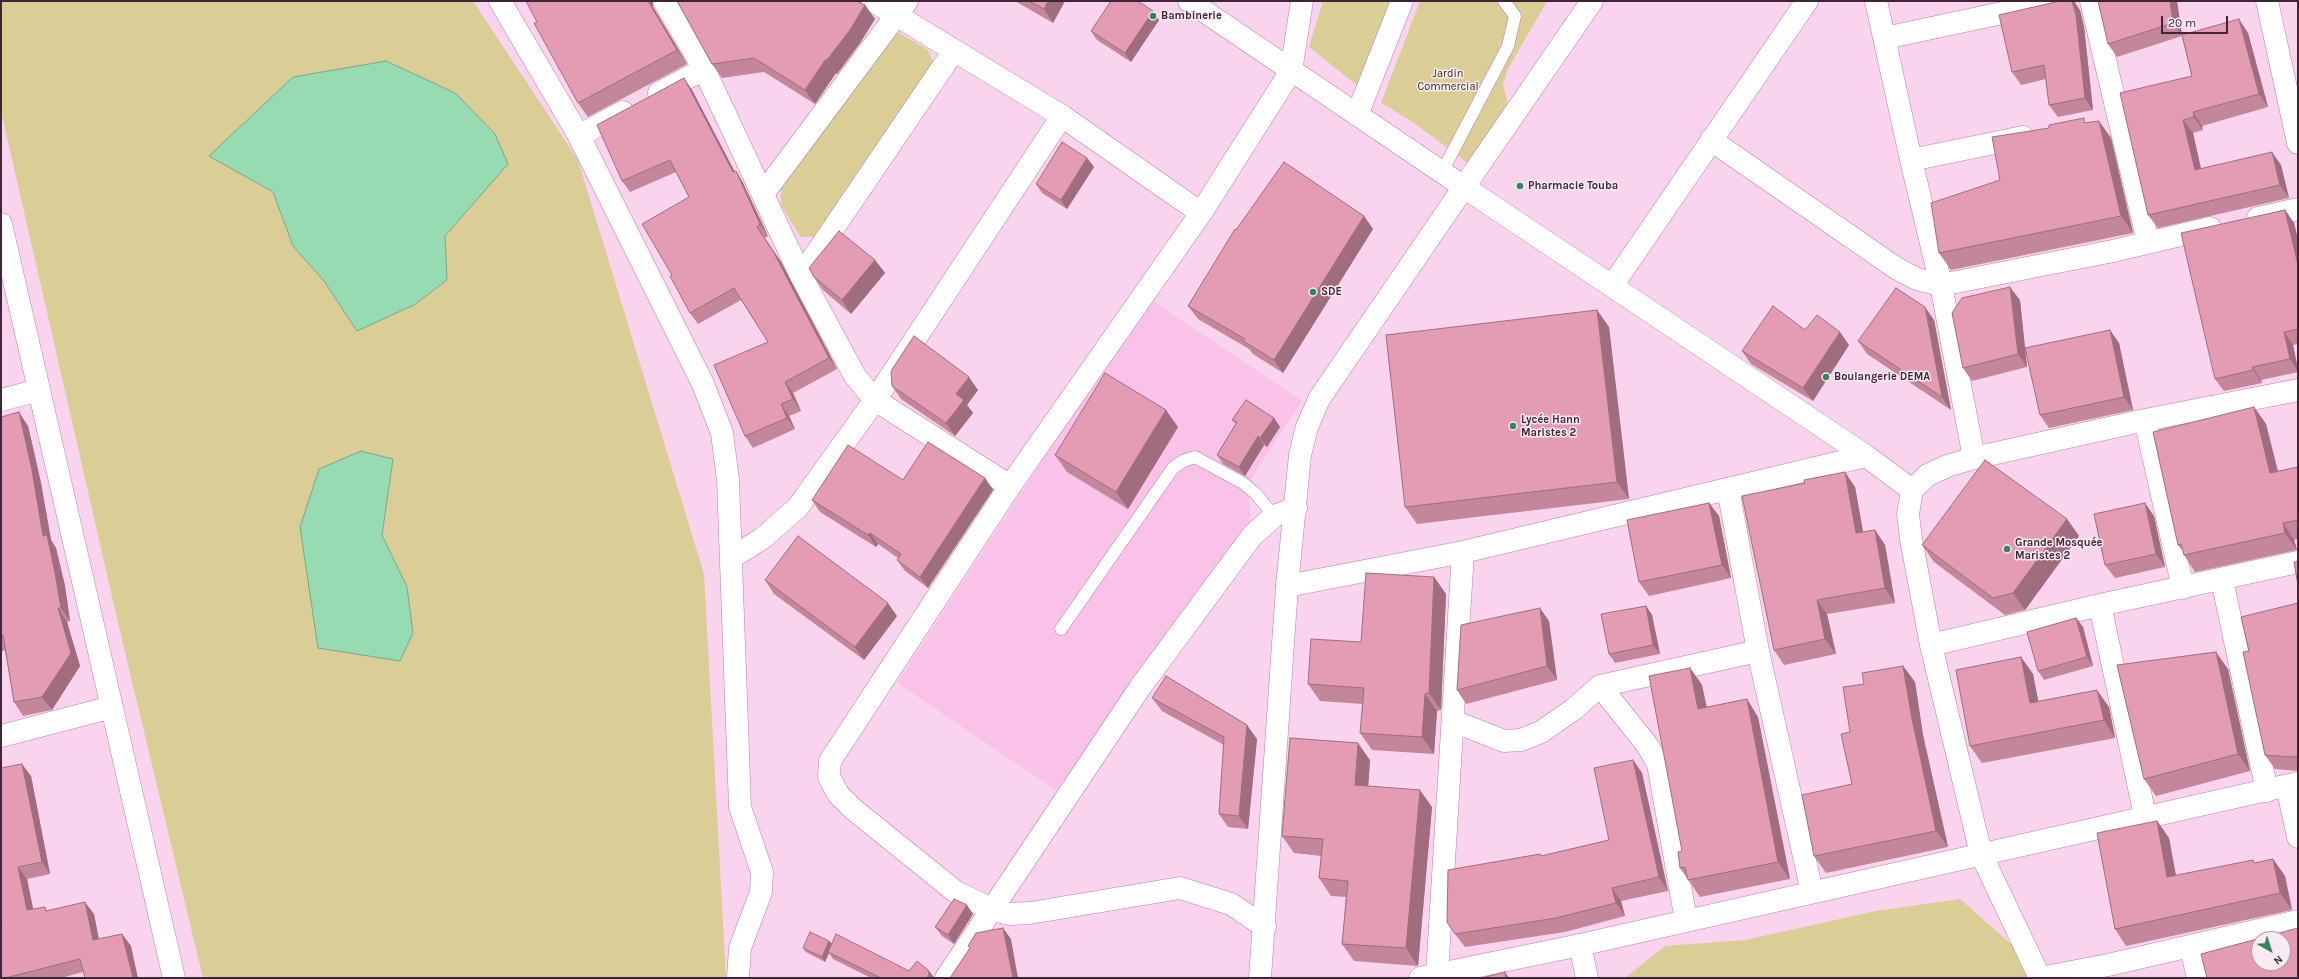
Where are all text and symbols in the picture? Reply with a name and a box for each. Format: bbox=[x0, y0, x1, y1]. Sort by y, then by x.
scale bar bbox=[2163, 8, 2230, 34]
place label: Bambinerie bbox=[1161, 9, 1222, 23]
marker: Bambinerie bbox=[1148, 11, 1158, 21]
text: 20 m bbox=[2168, 16, 2196, 30]
park label: Jardin Commercial bbox=[1417, 67, 1479, 93]
place label: Pharmacie Touba bbox=[1528, 179, 1618, 193]
marker: Pharmacie Touba bbox=[1515, 181, 1525, 191]
place label: SDE bbox=[1321, 285, 1342, 299]
marker: SDE bbox=[1308, 287, 1318, 297]
place label: Boulangerie DEMA bbox=[1834, 370, 1930, 384]
marker: Boulangerie DEMA bbox=[1821, 372, 1831, 382]
place label: Lycée Hann Maristes 2 bbox=[1521, 413, 1580, 439]
marker: Lycée Hann Maristes 2 bbox=[1508, 421, 1518, 431]
place label: Grande Mosquée Maristes 2 bbox=[2015, 536, 2102, 562]
marker: Grande Mosquée Maristes 2 bbox=[2002, 544, 2012, 554]
north arrow bbox=[2251, 931, 2291, 971]
text: N bbox=[2271, 952, 2285, 967]

